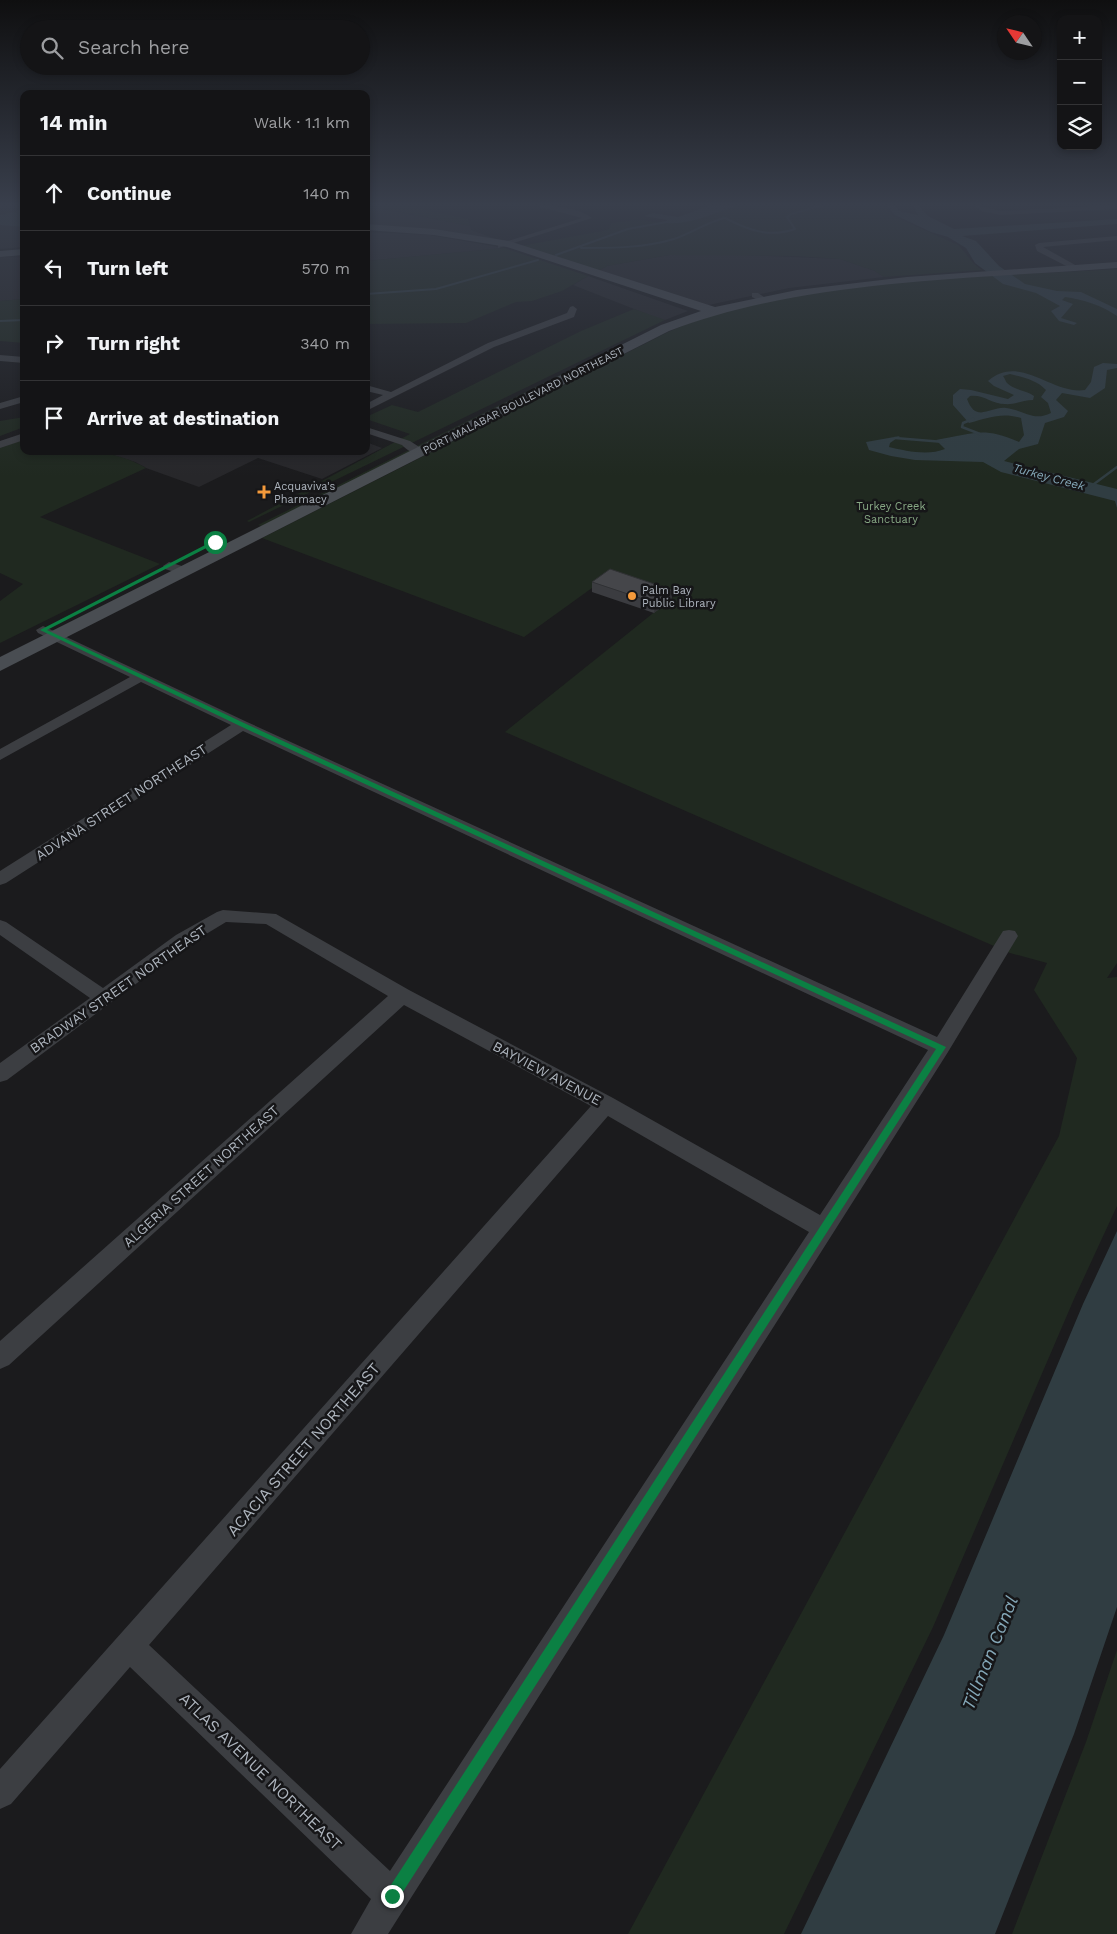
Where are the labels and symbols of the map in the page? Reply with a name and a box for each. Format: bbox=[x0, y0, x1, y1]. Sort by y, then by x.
north arrow bbox=[997, 15, 1042, 60]
street label: PORT MALABAR BOULEVARD NORTHEAST bbox=[421, 344, 626, 457]
water label: Turkey Creek bbox=[1012, 461, 1087, 493]
place label: Acquaviva's Pharmacy bbox=[274, 480, 335, 506]
marker: Acquaviva's Pharmacy bbox=[258, 486, 270, 498]
park label: Turkey Creek Sanctuary bbox=[856, 500, 926, 526]
route start bbox=[204, 531, 227, 554]
place label: Palm Bay Public Library bbox=[642, 584, 716, 610]
marker: Palm Bay Public Library bbox=[626, 590, 638, 602]
street label: ADVANA STREET NORTHEAST bbox=[32, 740, 210, 863]
street label: BRADWAY STREET NORTHEAST bbox=[27, 921, 210, 1056]
street label: BAYVIEW AVENUE bbox=[490, 1038, 604, 1108]
street label: ALGERIA STREET NORTHEAST bbox=[120, 1101, 283, 1250]
street label: ACACIA STREET NORTHEAST bbox=[223, 1359, 384, 1540]
water label: Tillman Canal bbox=[957, 1593, 1022, 1713]
street label: ATLAS AVENUE NORTHEAST bbox=[176, 1689, 346, 1854]
route end bbox=[381, 1885, 404, 1908]

